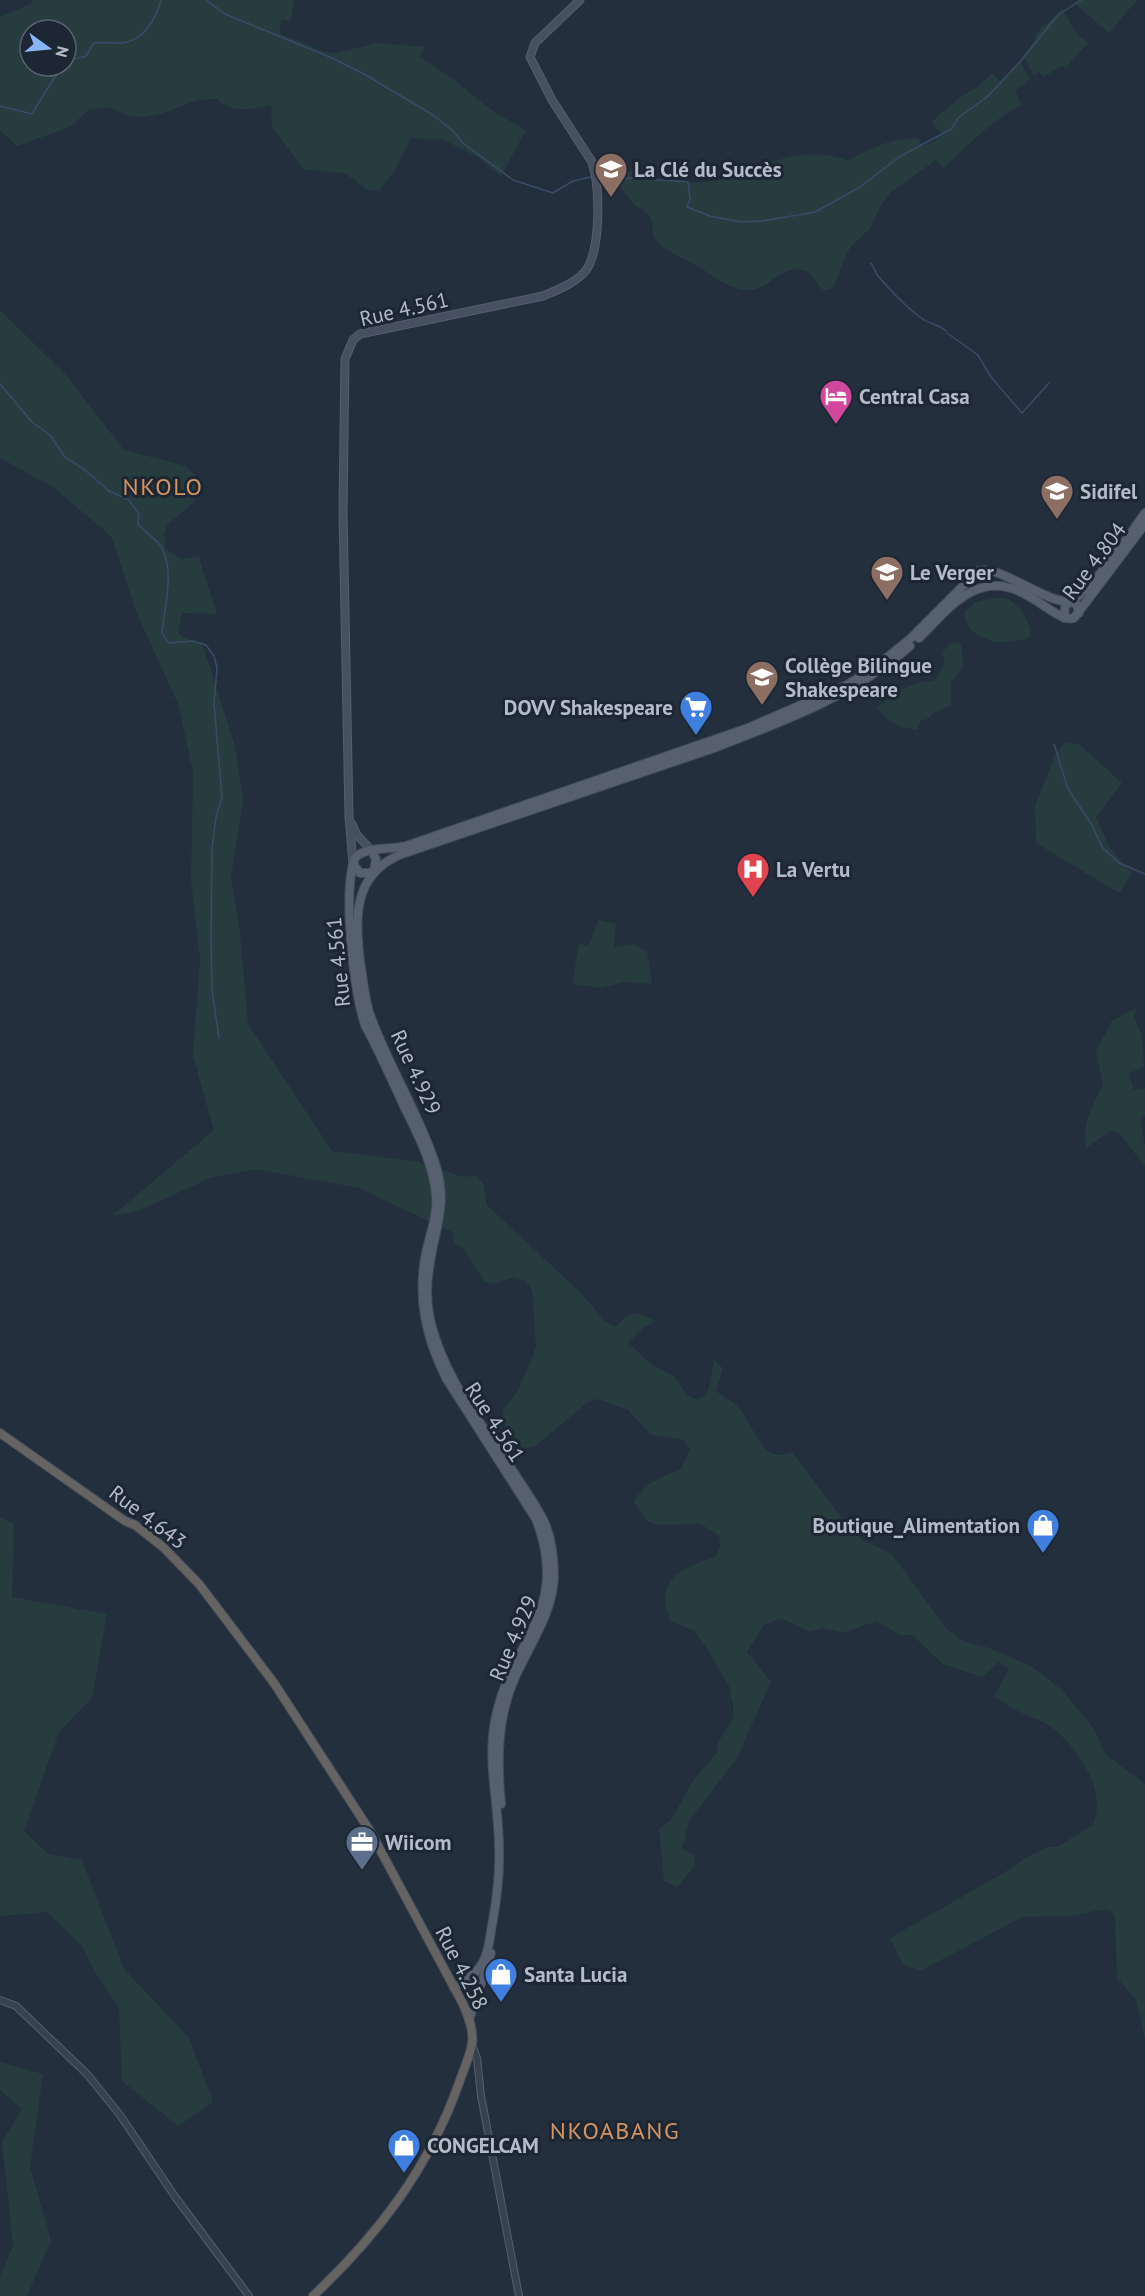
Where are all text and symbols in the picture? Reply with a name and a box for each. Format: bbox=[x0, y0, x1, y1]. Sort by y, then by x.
north arrow bbox=[18, 18, 78, 78]
text: N bbox=[51, 44, 74, 60]
school or university icon: La Clé du Succès bbox=[593, 151, 629, 198]
place label: La Clé du Succès bbox=[634, 156, 782, 183]
street label: Rue 4.561 bbox=[357, 286, 451, 332]
hotel icon: Central Casa bbox=[818, 378, 854, 425]
place label: Central Casa bbox=[859, 383, 970, 410]
district label: NKOLO bbox=[123, 471, 203, 502]
school or university icon: Sidifel bbox=[1039, 473, 1075, 520]
place label: Sidifel bbox=[1080, 478, 1138, 505]
street label: Rue 4.804 bbox=[1056, 517, 1132, 605]
school or university icon: Le Verger bbox=[869, 554, 905, 601]
place label: Le Verger bbox=[910, 559, 994, 586]
place label: Collège Bilingue Shakespeare bbox=[785, 652, 932, 703]
school or university icon: Collège Bilingue Shakespeare bbox=[744, 659, 780, 706]
supermarket icon: DOVV Shakespeare bbox=[678, 689, 714, 736]
place label: DOVV Shakespeare bbox=[504, 694, 673, 721]
hospital icon: La Vertu bbox=[735, 851, 771, 898]
place label: La Vertu bbox=[776, 856, 850, 883]
street label: Rue 4.561 bbox=[320, 916, 356, 1008]
street label: Rue 4.929 bbox=[385, 1025, 447, 1119]
street label: Rue 4.561 bbox=[459, 1377, 531, 1467]
street label: Rue 4.643 bbox=[104, 1479, 192, 1555]
shop icon: Boutique_Alimentation bbox=[1025, 1507, 1061, 1554]
place label: Boutique_Alimentation bbox=[812, 1512, 1020, 1539]
street label: Rue 4.929 bbox=[483, 1591, 543, 1685]
office icon: Wiicom bbox=[344, 1824, 380, 1871]
place label: Wiicom bbox=[385, 1829, 451, 1856]
street label: Rue 4.258 bbox=[430, 1922, 494, 2014]
shop icon: Santa Lucia bbox=[483, 1956, 519, 2003]
place label: Santa Lucia bbox=[524, 1961, 627, 1988]
district label: NKOABANG bbox=[550, 2115, 680, 2146]
shop icon: CONGELCAM bbox=[386, 2127, 422, 2174]
place label: CONGELCAM bbox=[427, 2132, 539, 2159]

